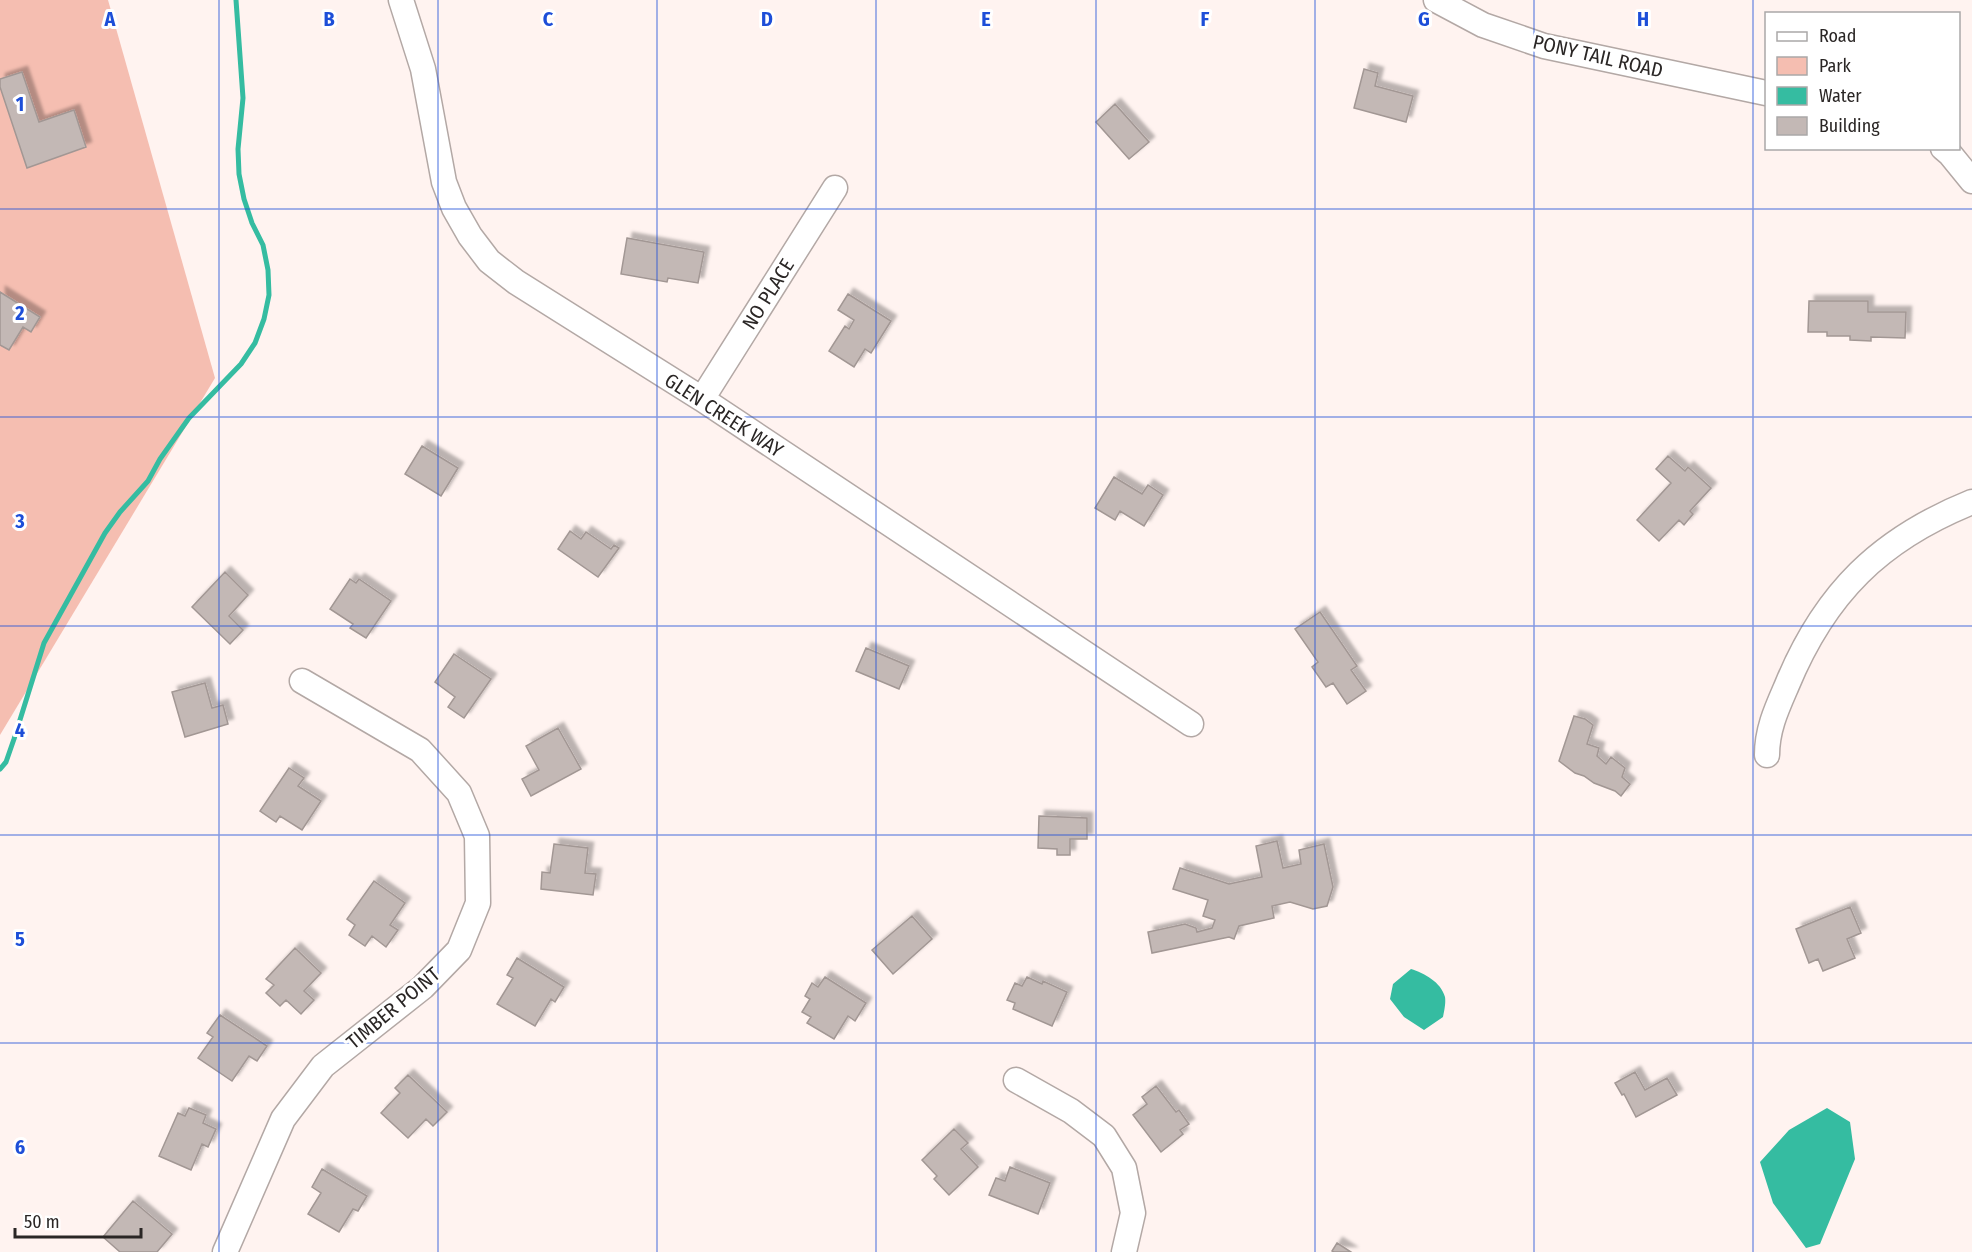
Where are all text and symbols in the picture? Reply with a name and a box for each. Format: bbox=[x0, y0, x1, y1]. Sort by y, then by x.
text: A bbox=[104, 7, 117, 31]
text: B bbox=[323, 7, 335, 31]
text: C bbox=[543, 7, 554, 31]
text: D bbox=[761, 7, 773, 31]
text: E bbox=[981, 7, 991, 31]
text: F bbox=[1201, 7, 1210, 31]
text: G bbox=[1418, 7, 1430, 31]
text: H bbox=[1637, 7, 1649, 31]
legend bbox=[1765, 12, 1960, 150]
text: Road bbox=[1819, 25, 1856, 47]
street label: PONY TAIL ROAD bbox=[1531, 29, 1665, 83]
text: Park bbox=[1819, 55, 1852, 77]
text: Water bbox=[1819, 85, 1862, 107]
text: 1 bbox=[16, 92, 24, 116]
text: Building bbox=[1819, 115, 1880, 137]
street label: NO PLACE bbox=[737, 254, 799, 334]
text: 2 bbox=[14, 301, 25, 325]
street label: GLEN CREEK WAY bbox=[660, 368, 788, 462]
text: 3 bbox=[14, 509, 25, 533]
text: 4 bbox=[15, 718, 25, 742]
text: 5 bbox=[15, 927, 25, 951]
street label: TIMBER POINT bbox=[342, 962, 445, 1054]
text: 6 bbox=[15, 1135, 25, 1159]
scale bar bbox=[15, 1201, 141, 1239]
text: 50 m bbox=[24, 1211, 60, 1233]

